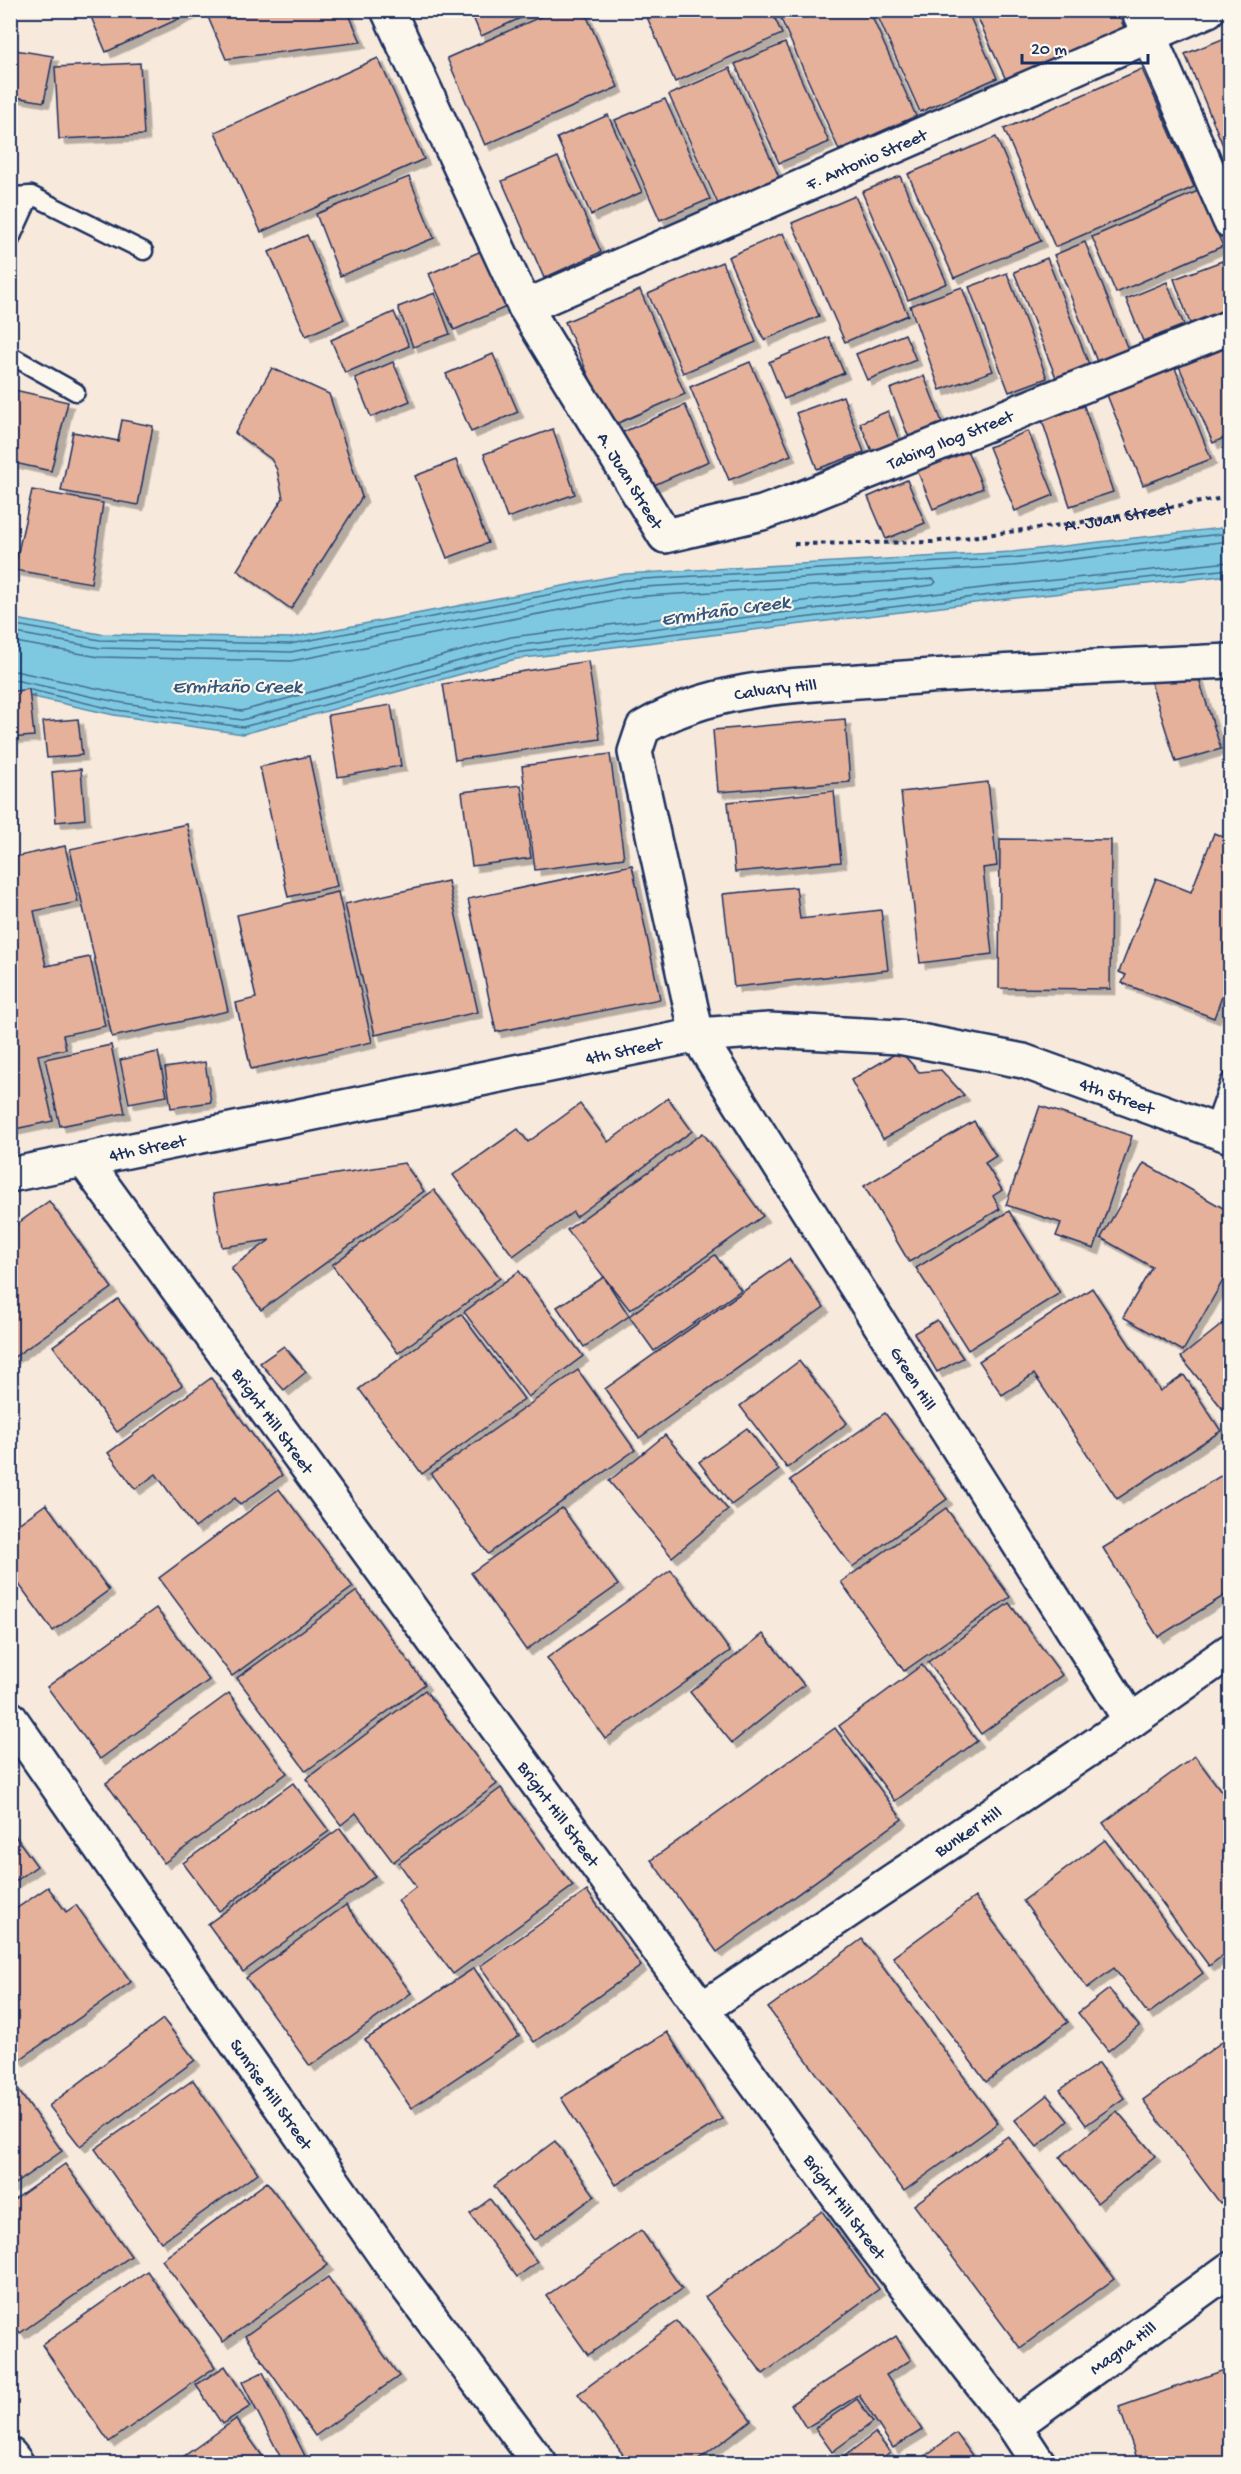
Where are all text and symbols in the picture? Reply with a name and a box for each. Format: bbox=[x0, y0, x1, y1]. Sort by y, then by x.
scale bar bbox=[1022, 27, 1148, 65]
text: 20 m bbox=[1031, 40, 1067, 61]
street label: F. Antonio Street bbox=[803, 125, 932, 197]
street label: Tabing Ilog Street bbox=[884, 406, 1018, 476]
street label: A. Juan Street bbox=[591, 429, 667, 535]
street label: A. Juan Street bbox=[1063, 499, 1176, 537]
water label: Ermitaño Creek bbox=[660, 592, 793, 633]
street label: Calvary Hill bbox=[733, 676, 818, 707]
water label: Ermitaño Creek bbox=[172, 677, 304, 700]
street label: 4th Street bbox=[584, 1034, 666, 1071]
street label: 4th Street bbox=[1076, 1074, 1158, 1121]
street label: 4th Street bbox=[107, 1131, 190, 1168]
street label: Green Hill bbox=[884, 1344, 940, 1415]
street label: Bright Hill Street bbox=[225, 1364, 318, 1480]
street label: Bright Hill Street bbox=[511, 1757, 604, 1873]
street label: Bunker Hill bbox=[931, 1803, 1007, 1863]
street label: Sunrise Hill Street bbox=[224, 2036, 317, 2156]
street label: Bright Hill Street bbox=[797, 2150, 890, 2266]
street label: Magna Hill bbox=[1086, 2318, 1161, 2381]

